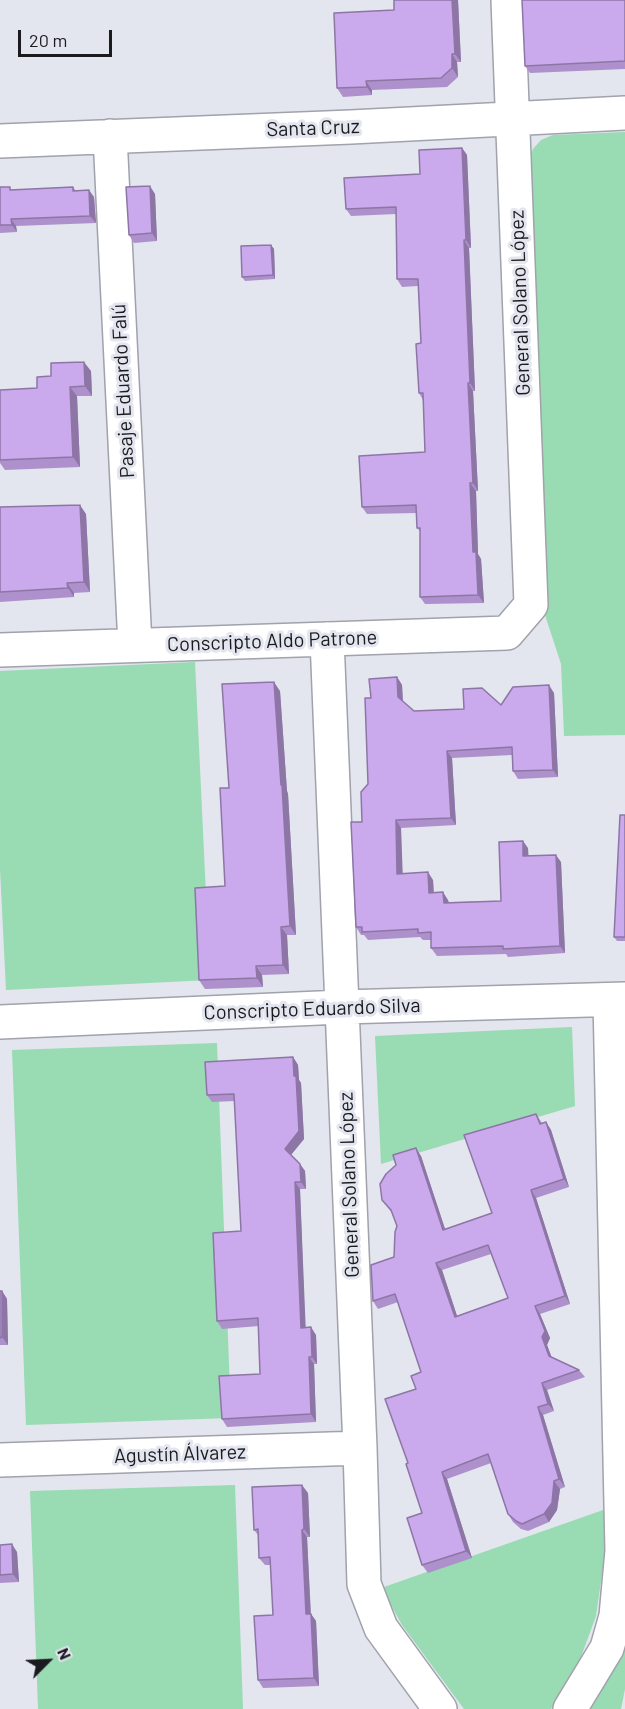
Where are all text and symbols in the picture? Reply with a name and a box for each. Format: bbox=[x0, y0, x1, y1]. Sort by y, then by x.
scale bar bbox=[21, 18, 116, 56]
text: 20 m bbox=[29, 29, 67, 51]
street label: Santa Cruz bbox=[266, 114, 360, 142]
street label: General Solano López bbox=[505, 210, 535, 396]
street label: Pasaje Eduardo Falú bbox=[106, 303, 140, 479]
street label: Conscripto Aldo Patrone bbox=[167, 625, 377, 657]
street label: Conscripto Eduardo Silva bbox=[203, 993, 421, 1025]
street label: General Solano López bbox=[334, 1092, 364, 1278]
street label: Agustín Álvarez bbox=[114, 1440, 246, 1468]
north arrow bbox=[18, 1631, 78, 1691]
text: N bbox=[54, 1645, 76, 1662]

